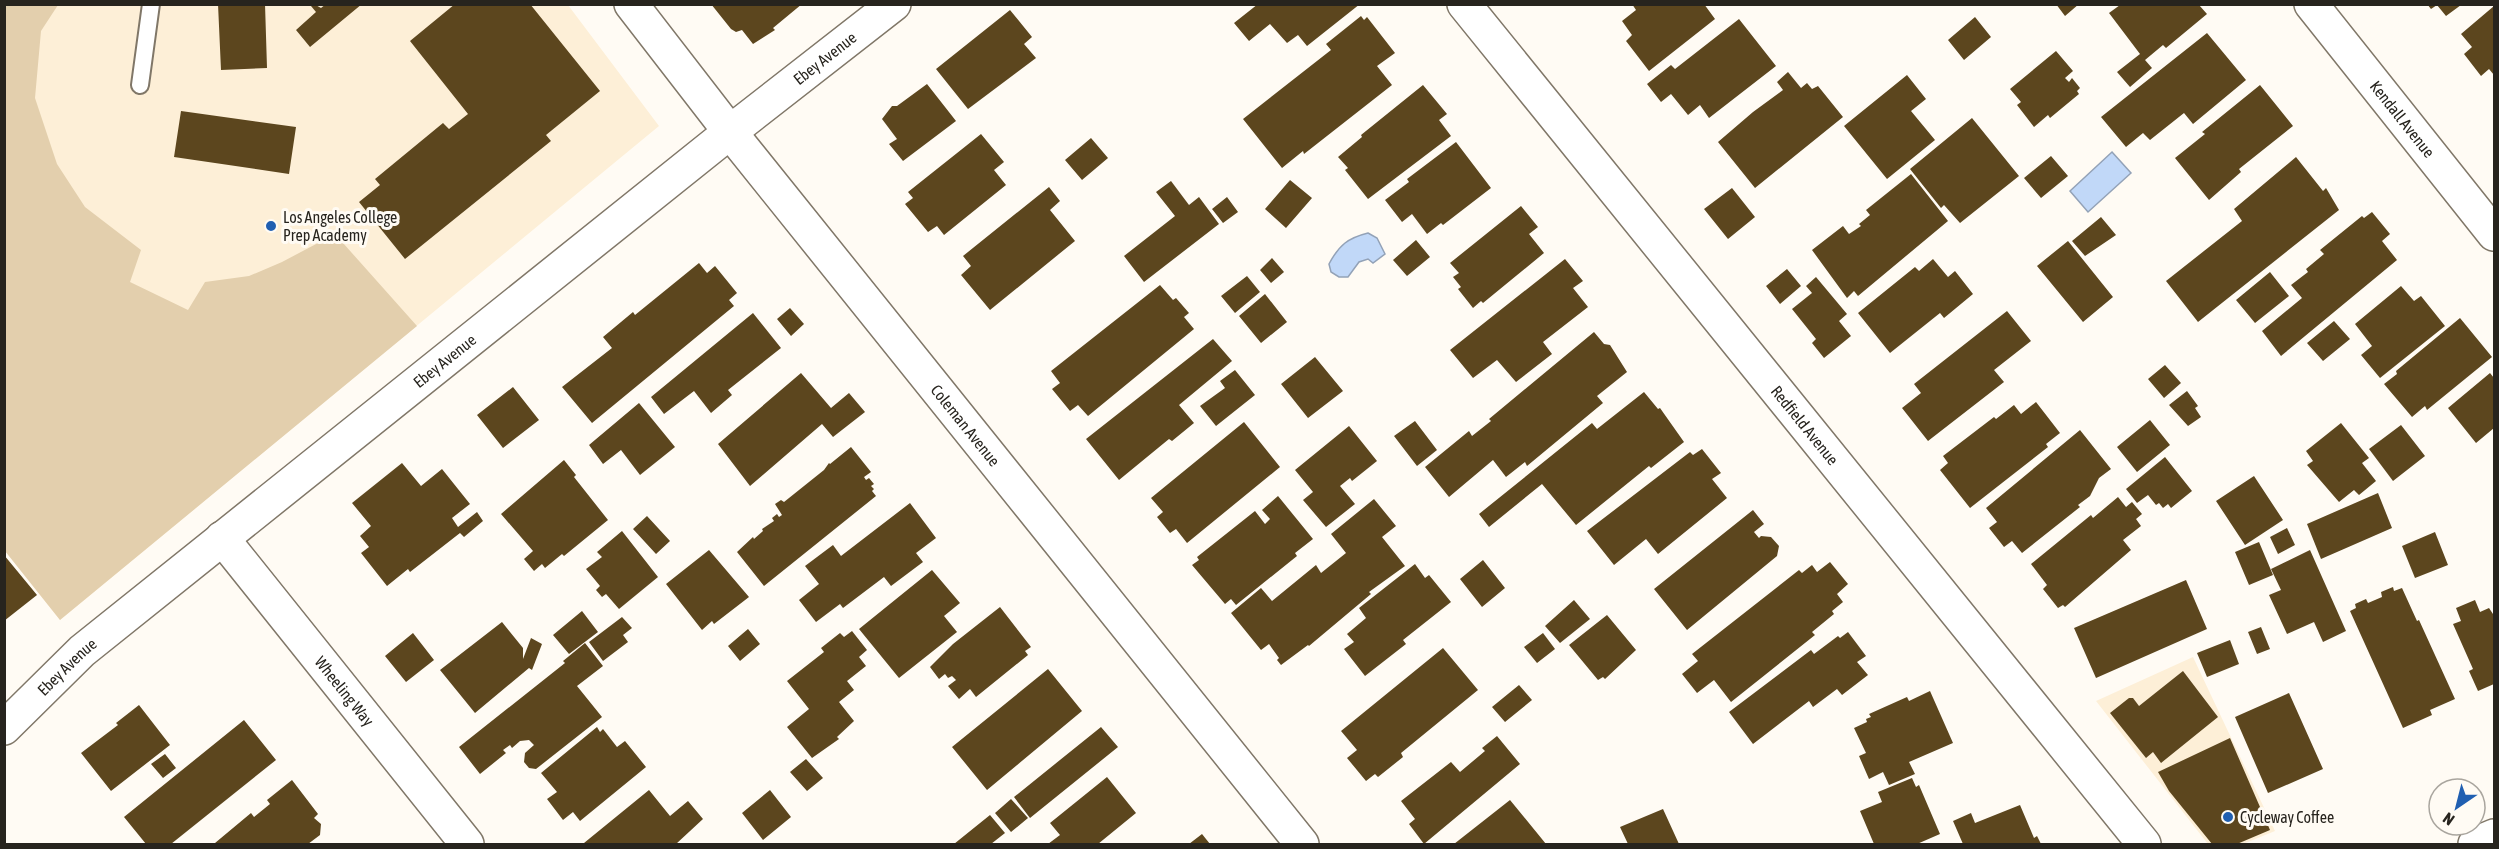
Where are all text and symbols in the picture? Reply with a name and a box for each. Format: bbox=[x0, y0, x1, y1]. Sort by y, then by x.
street label: Ebey Avenue bbox=[790, 28, 860, 88]
street label: Kendall Avenue bbox=[2367, 77, 2438, 161]
place label: Los Angeles College Prep Academy bbox=[283, 208, 397, 245]
marker: Los Angeles College Prep Academy bbox=[264, 219, 278, 233]
street label: Ebey Avenue bbox=[410, 330, 479, 391]
street label: Coleman Avenue bbox=[927, 381, 1004, 470]
street label: Redfield Avenue bbox=[1768, 382, 1842, 468]
street label: Ebey Avenue bbox=[34, 634, 100, 699]
street label: Wheeling Way bbox=[311, 653, 378, 730]
north arrow bbox=[2427, 777, 2487, 837]
place label: Cycleway Coffee bbox=[2240, 808, 2334, 827]
text: N bbox=[2439, 809, 2457, 829]
marker: Cycleway Coffee bbox=[2221, 810, 2235, 824]

